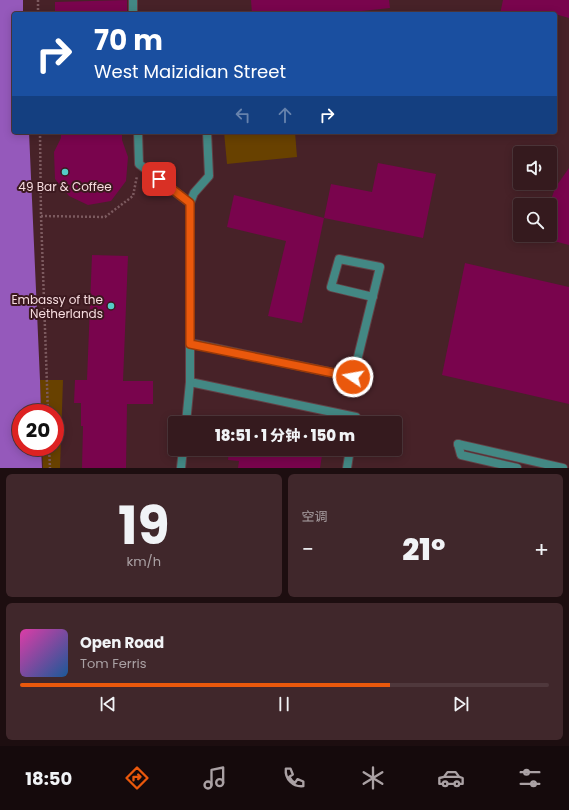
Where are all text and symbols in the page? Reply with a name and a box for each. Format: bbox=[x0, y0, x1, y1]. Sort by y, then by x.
text: 70 m bbox=[94, 21, 163, 60]
icon: right bbox=[28, 28, 80, 80]
text: West Maizidian Street bbox=[94, 59, 286, 84]
icon: left bbox=[232, 104, 254, 126]
icon: ahead bbox=[274, 104, 296, 126]
icon: right bbox=[316, 104, 338, 126]
map controls bbox=[513, 146, 557, 242]
button: sound bbox=[513, 146, 557, 190]
pin bbox=[142, 162, 176, 196]
marker: 49 Bar & Coffee bbox=[60, 167, 70, 177]
icon: arrive bbox=[148, 168, 170, 190]
place label: 49 Bar & Coffee bbox=[18, 178, 112, 195]
button: search bbox=[513, 198, 557, 242]
place label: Embassy of the Netherlands bbox=[11, 291, 103, 322]
marker: Embassy of the Netherlands bbox=[106, 301, 116, 311]
position arrow bbox=[332, 356, 374, 398]
speed limit sign: 20 bbox=[12, 404, 64, 456]
text: 18:51 · 1 分钟 · 150 m bbox=[215, 425, 355, 446]
text: 19 bbox=[118, 489, 170, 562]
text: 空调 bbox=[302, 507, 328, 526]
text: 21° bbox=[402, 528, 445, 571]
text: − bbox=[302, 534, 314, 565]
text: + bbox=[534, 534, 549, 565]
text: km/h bbox=[126, 552, 161, 571]
text: Open Road bbox=[80, 632, 164, 653]
text: Tom Ferris bbox=[80, 654, 147, 673]
icon: previous bbox=[97, 693, 119, 715]
icon: pause bbox=[273, 693, 295, 715]
icon: next bbox=[450, 693, 472, 715]
icon: directions bbox=[123, 764, 151, 792]
icon: music bbox=[201, 764, 229, 792]
icon: phone bbox=[280, 764, 308, 792]
icon: climate bbox=[359, 764, 387, 792]
icon: car bbox=[437, 764, 465, 792]
icon: filters bbox=[516, 764, 544, 792]
text: 18:50 bbox=[25, 766, 72, 791]

